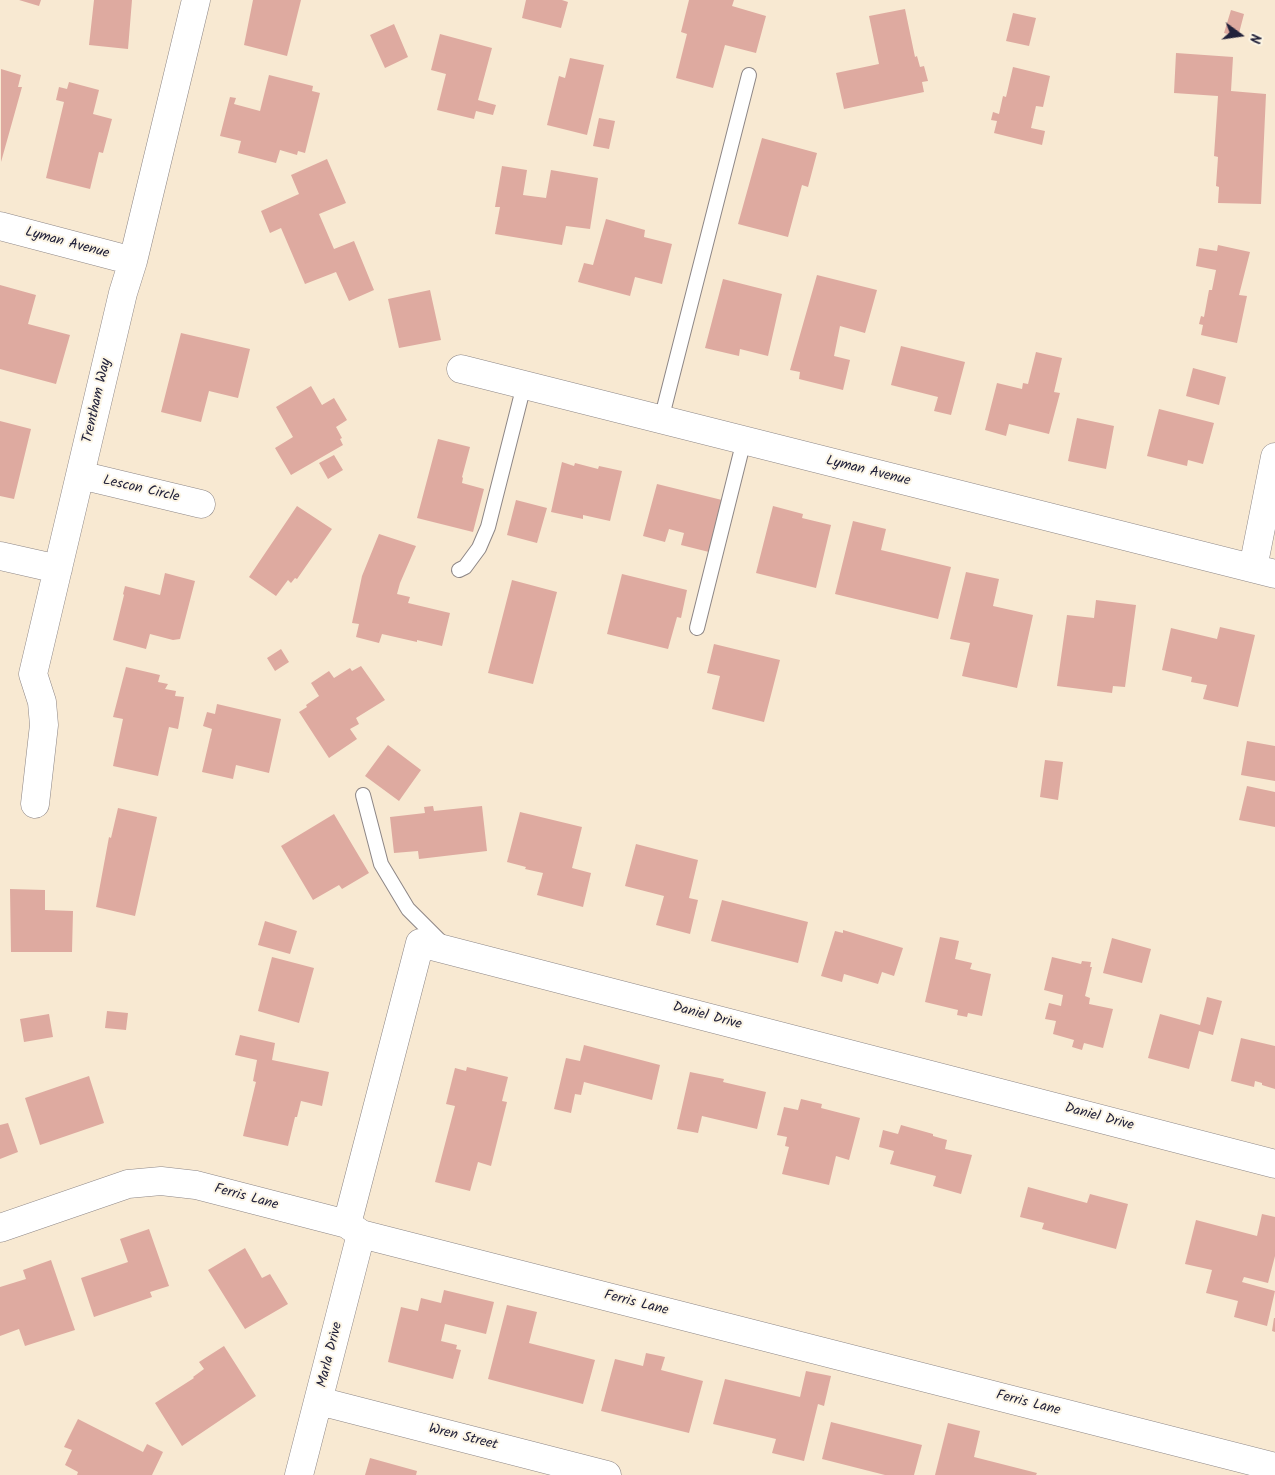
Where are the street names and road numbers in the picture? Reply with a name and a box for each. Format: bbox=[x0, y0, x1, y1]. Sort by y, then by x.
street label: Lyman Avenue bbox=[23, 225, 111, 263]
street label: Trentham Way bbox=[80, 357, 116, 445]
street label: Lyman Avenue bbox=[824, 453, 912, 491]
street label: Lescon Circle bbox=[101, 473, 181, 507]
street label: Daniel Drive bbox=[671, 1000, 743, 1034]
street label: Daniel Drive bbox=[1063, 1101, 1135, 1135]
street label: Ferris Lane bbox=[212, 1181, 280, 1215]
street label: Ferris Lane bbox=[602, 1288, 670, 1320]
street label: Marla Drive bbox=[315, 1320, 347, 1390]
street label: Ferris Lane bbox=[994, 1388, 1062, 1420]
street label: Wren Street bbox=[427, 1421, 499, 1455]

